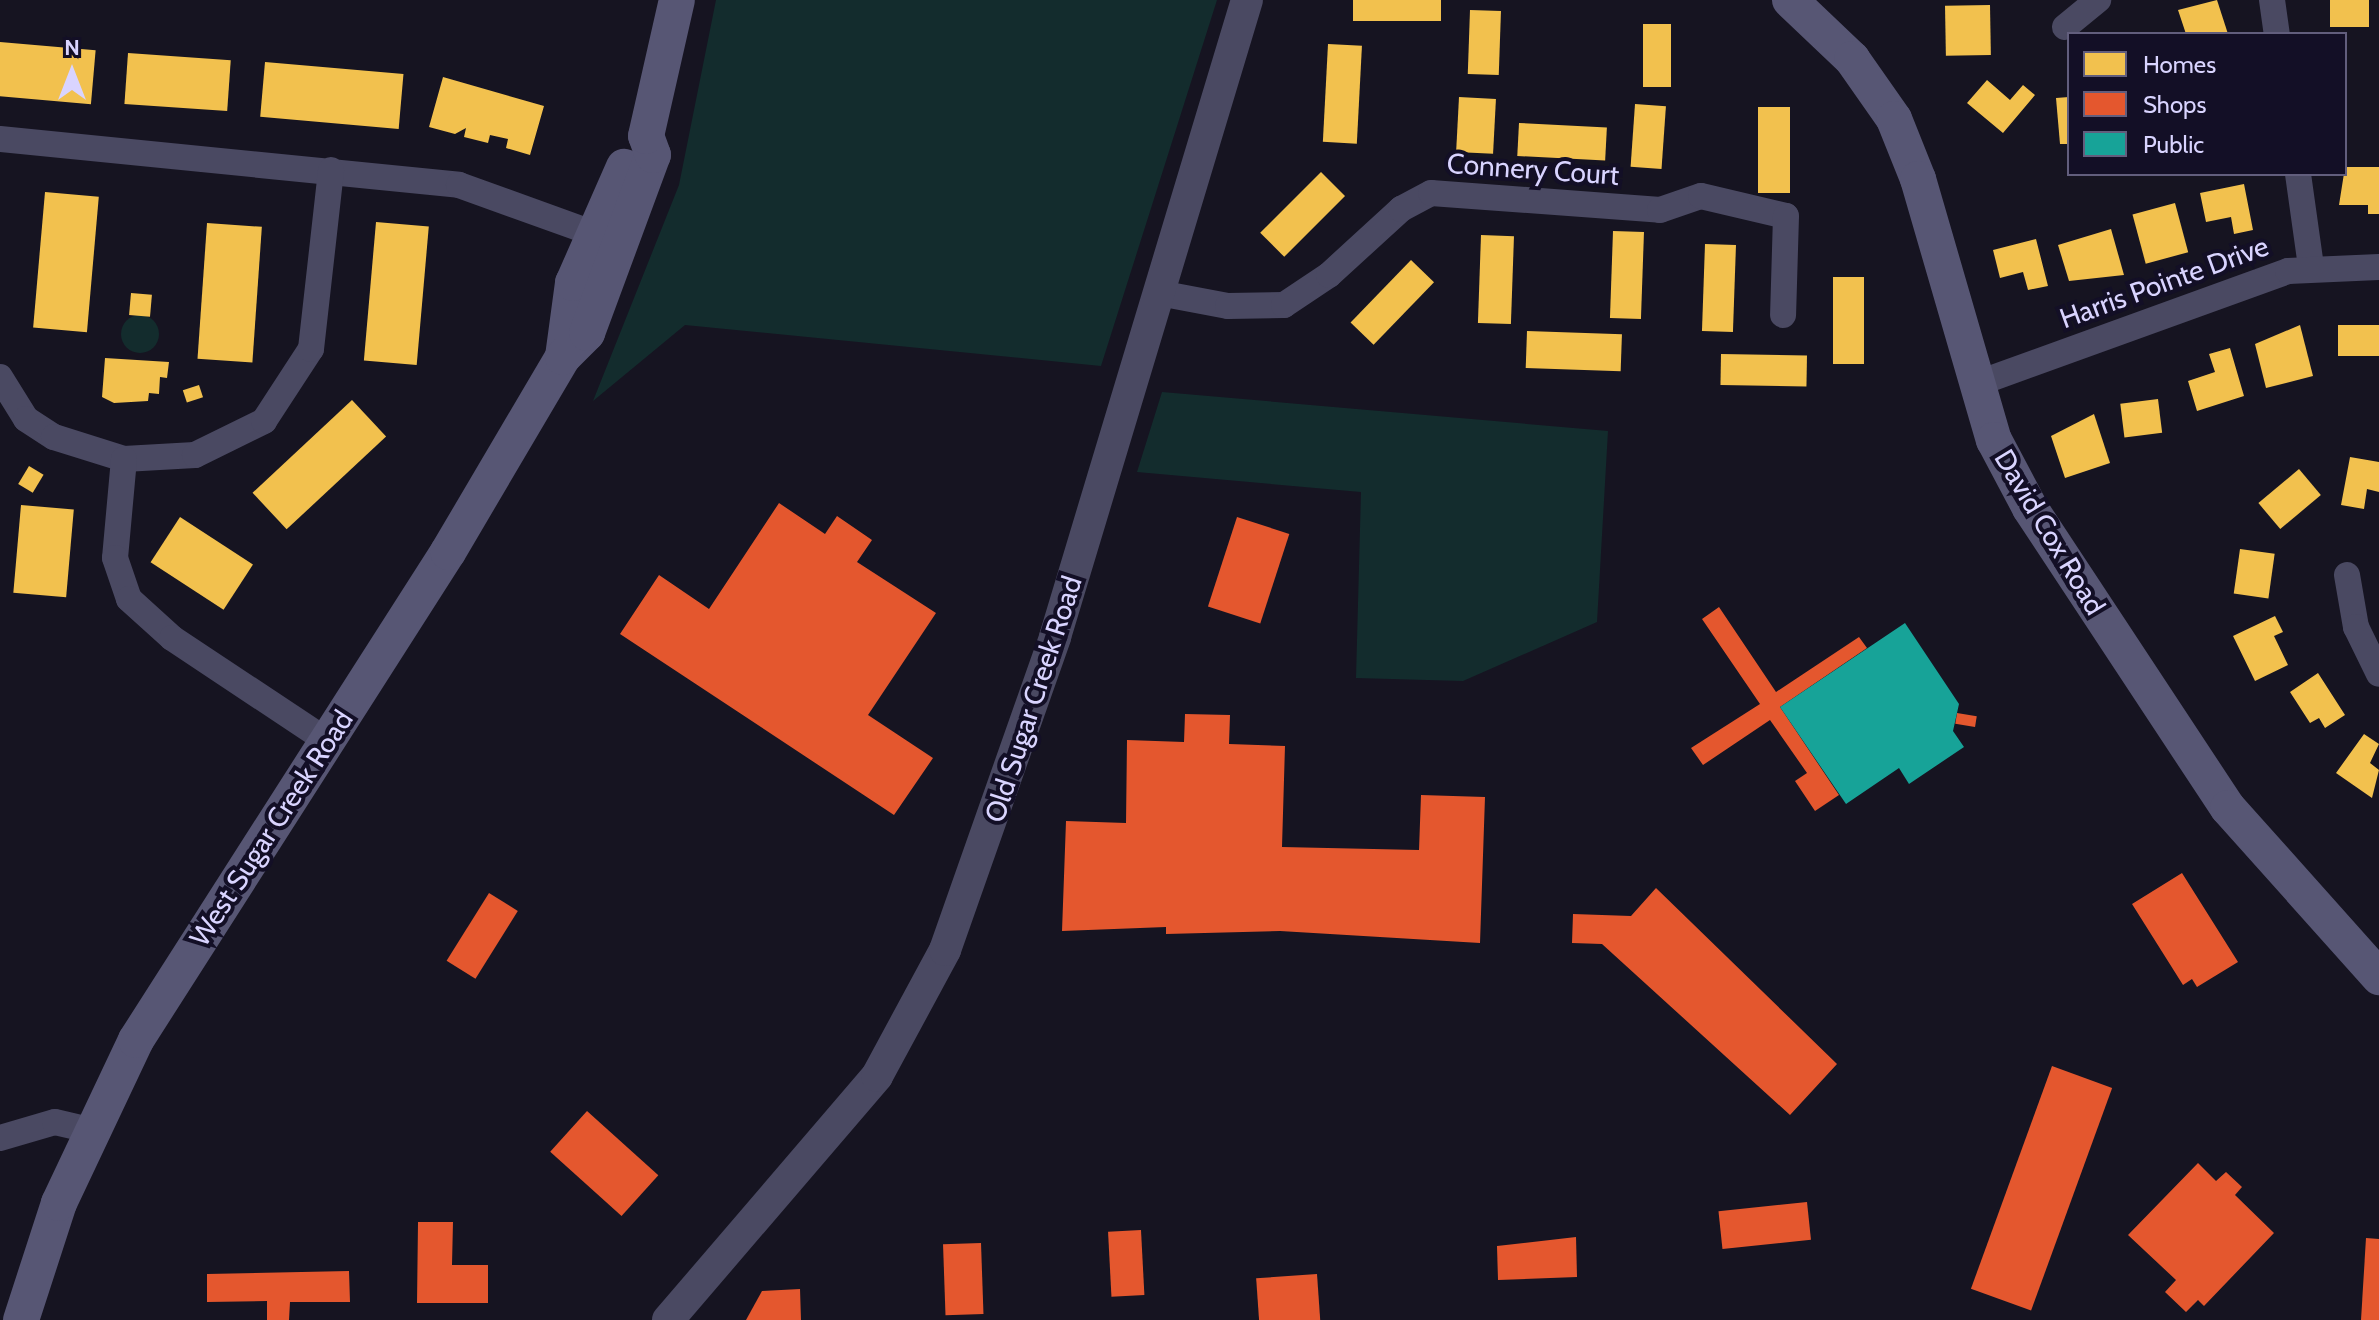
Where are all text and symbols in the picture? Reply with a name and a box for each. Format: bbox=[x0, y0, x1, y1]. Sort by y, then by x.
north arrow bbox=[32, 32, 112, 112]
legend bbox=[2067, 32, 2347, 176]
text: N bbox=[64, 34, 80, 61]
text: Homes bbox=[2143, 50, 2216, 79]
text: Shops bbox=[2143, 90, 2206, 119]
text: Public bbox=[2143, 130, 2204, 159]
street label: Connery Court bbox=[1446, 146, 1620, 192]
street label: Harris Pointe Drive bbox=[2055, 229, 2273, 335]
street label: David Cox Road bbox=[1988, 443, 2112, 621]
street label: Old Sugar Creek Road bbox=[977, 572, 1089, 826]
street label: West Sugar Creek Road bbox=[182, 704, 360, 952]

